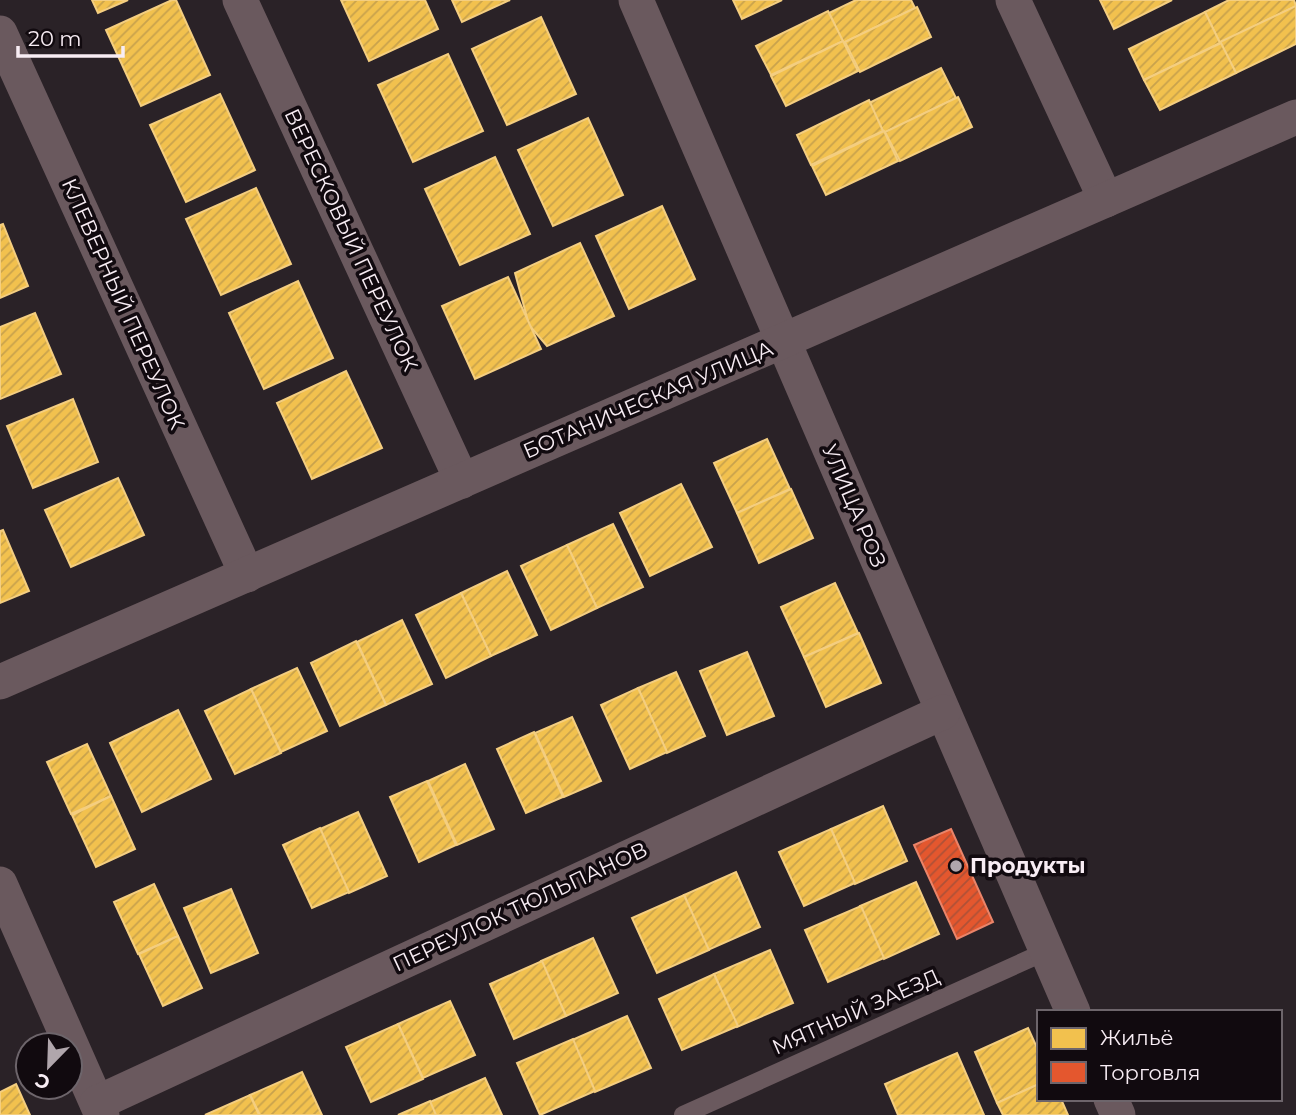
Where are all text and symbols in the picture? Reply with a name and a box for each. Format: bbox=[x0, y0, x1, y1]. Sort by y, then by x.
scale bar bbox=[18, 14, 122, 58]
text: 20 m bbox=[28, 26, 82, 51]
street label: ВЕРЕСКОВЫЙ ПЕРЕУЛОК bbox=[280, 105, 423, 375]
street label: КЛЕВЕРНЫЙ ПЕРЕУЛОК bbox=[57, 174, 190, 433]
street label: БОТАНИЧЕСКАЯ УЛИЦА bbox=[519, 335, 777, 464]
street label: УЛИЦА РОЗ bbox=[817, 440, 892, 571]
street label: ПЕРЕУЛОК ТЮЛЬПАНОВ bbox=[389, 836, 651, 977]
place label: Продукты bbox=[970, 853, 1085, 878]
marker: Продукты bbox=[948, 858, 964, 874]
street label: МЯТНЫЙ ЗАЕЗД bbox=[768, 963, 943, 1060]
legend bbox=[1037, 1010, 1282, 1101]
text: Жильё bbox=[1100, 1025, 1174, 1050]
north arrow bbox=[14, 1031, 84, 1101]
text: Торговля bbox=[1100, 1060, 1201, 1085]
text: С bbox=[32, 1068, 53, 1094]

